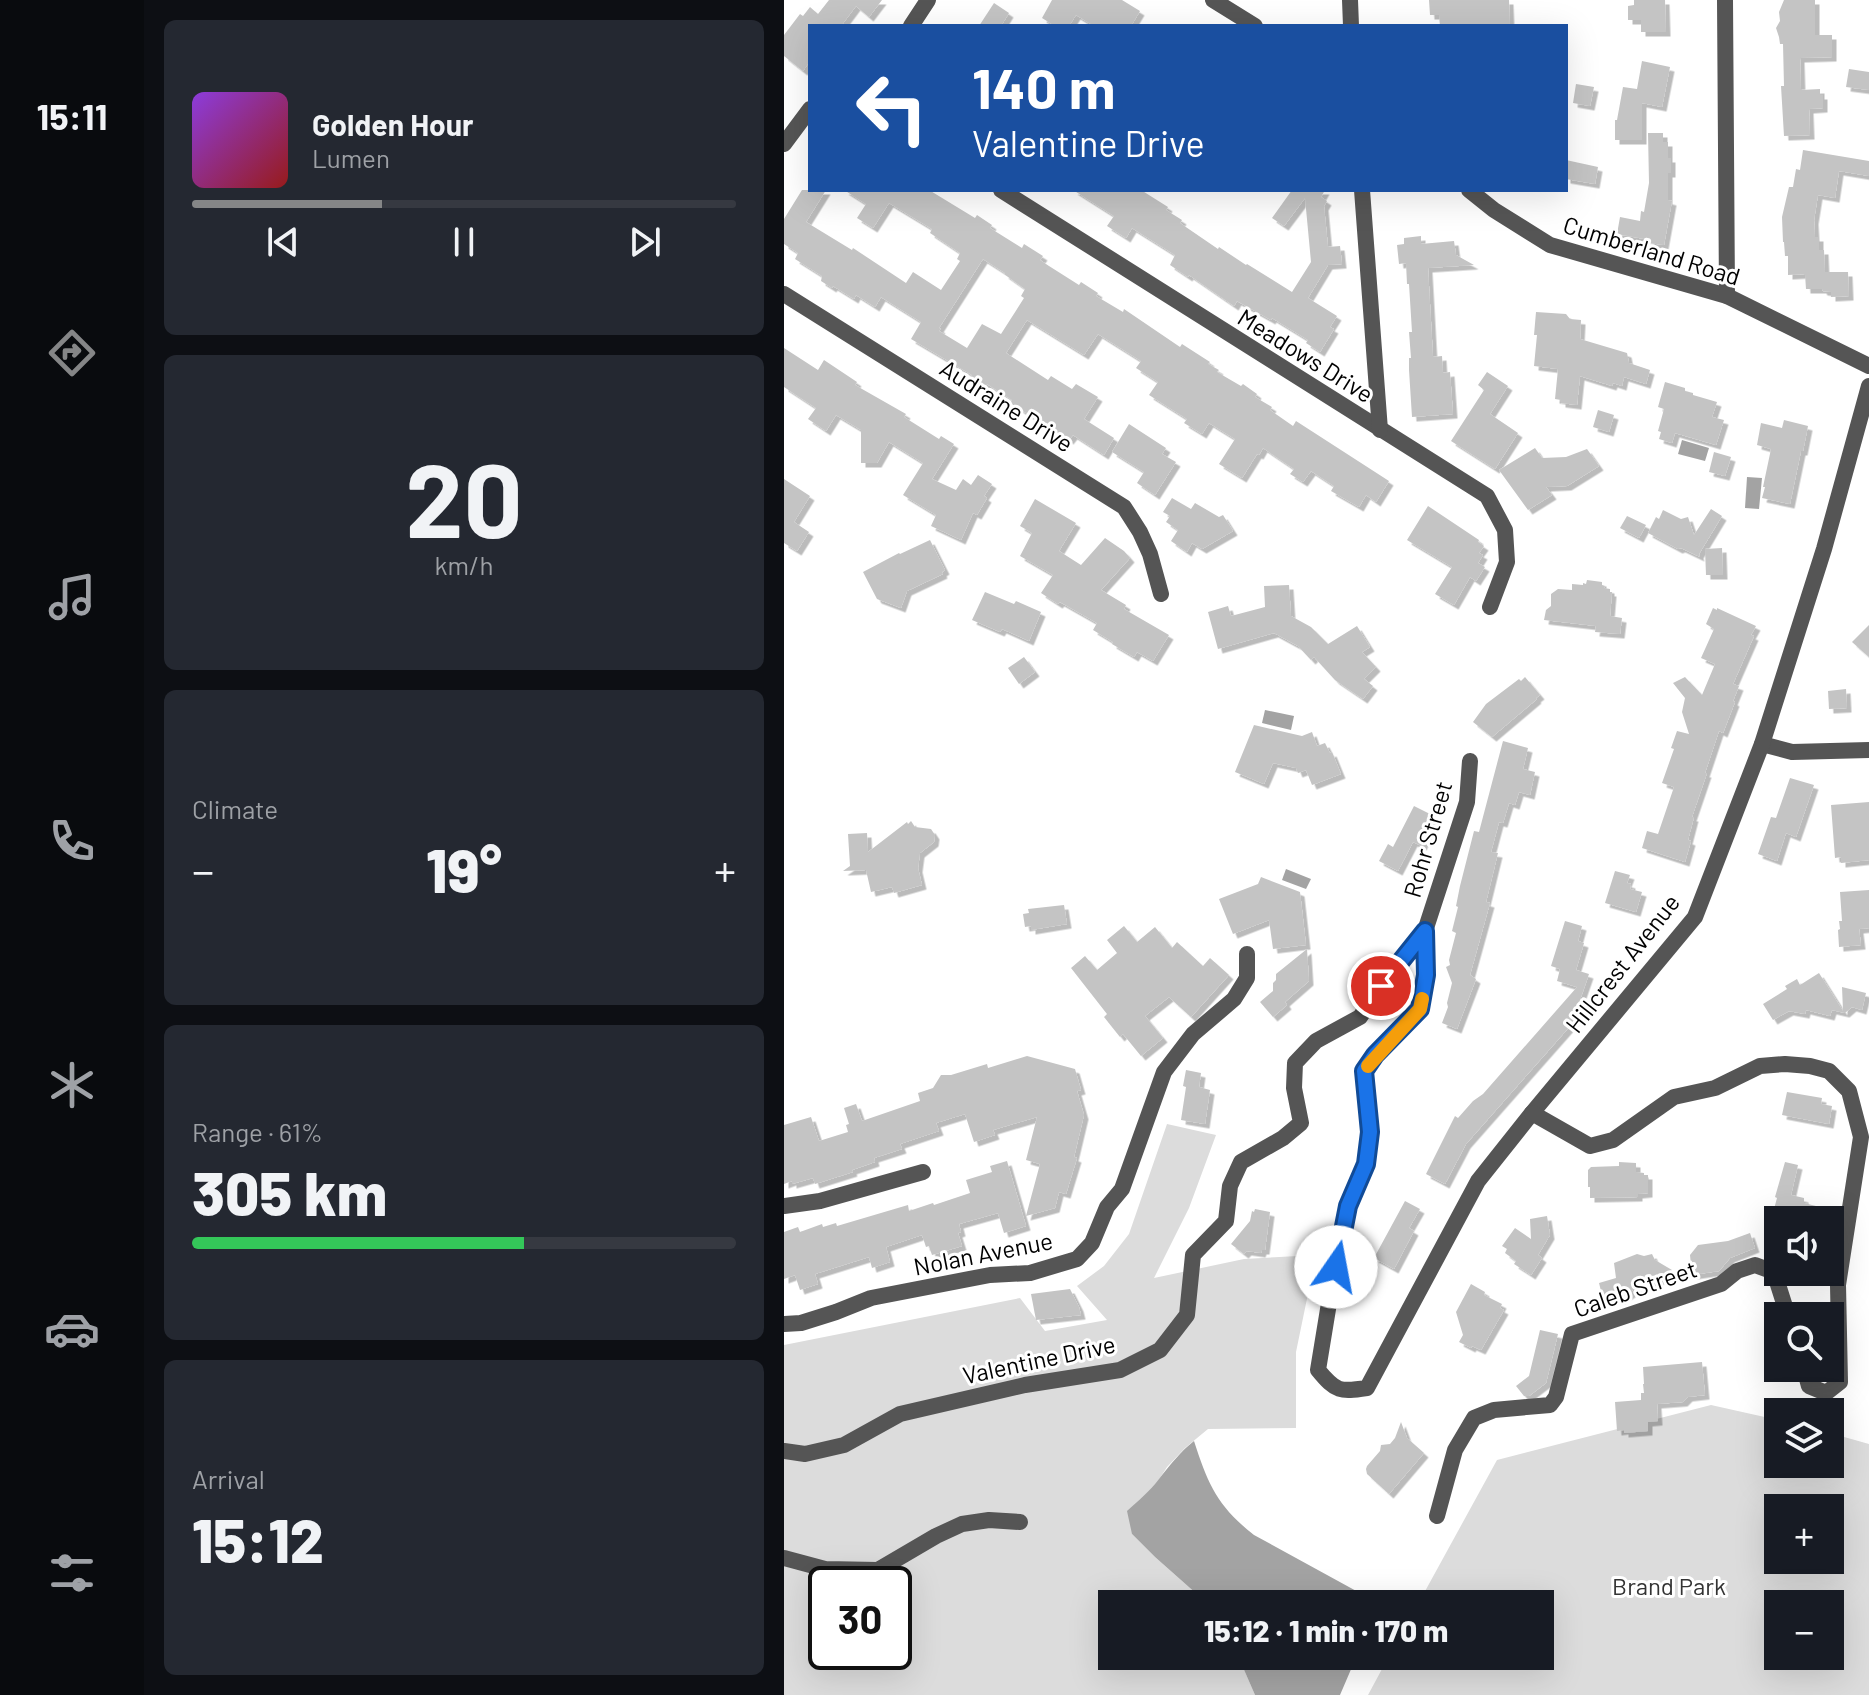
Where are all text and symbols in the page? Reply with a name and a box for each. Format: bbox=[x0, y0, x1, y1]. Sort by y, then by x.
text: 140 m bbox=[972, 53, 1116, 120]
icon: left bbox=[840, 56, 944, 160]
text: 15:11 bbox=[37, 94, 108, 137]
text: Golden Hour bbox=[312, 106, 474, 142]
text: Valentine Drive bbox=[972, 121, 1205, 164]
text: Lumen bbox=[312, 142, 390, 173]
street label: Cumberland Road bbox=[1560, 209, 1744, 291]
icon: previous bbox=[261, 220, 305, 264]
icon: pause bbox=[442, 220, 486, 264]
icon: next bbox=[623, 220, 667, 264]
street label: Meadows Drive bbox=[1233, 302, 1379, 408]
icon: directions bbox=[44, 325, 100, 381]
street label: Audraine Drive bbox=[935, 353, 1079, 457]
text: 20 bbox=[405, 434, 523, 559]
text: km/h bbox=[435, 549, 493, 580]
icon: music bbox=[44, 569, 100, 625]
street label: Rohr Street bbox=[1397, 777, 1457, 901]
text: Climate bbox=[192, 793, 278, 824]
icon: phone bbox=[44, 813, 100, 869]
text: 19° bbox=[426, 833, 502, 905]
text: − bbox=[192, 843, 214, 896]
text: + bbox=[714, 843, 736, 896]
street label: Hillcrest Avenue bbox=[1559, 888, 1685, 1038]
pin bbox=[1347, 952, 1415, 1020]
icon: arrive bbox=[1359, 964, 1403, 1008]
icon: climate bbox=[44, 1057, 100, 1113]
text: Range · 61% bbox=[192, 1116, 323, 1147]
text: 305 km bbox=[192, 1156, 387, 1228]
map controls bbox=[1764, 1206, 1844, 1670]
button: sound bbox=[1764, 1206, 1844, 1286]
street label: Nolan Avenue bbox=[911, 1225, 1055, 1281]
position arrow bbox=[1294, 1225, 1378, 1309]
street label: Caleb Street bbox=[1570, 1253, 1700, 1323]
icon: car bbox=[44, 1301, 100, 1357]
button: search bbox=[1764, 1302, 1844, 1382]
street label: Valentine Drive bbox=[960, 1329, 1118, 1389]
button: layers bbox=[1764, 1398, 1844, 1478]
text: Arrival bbox=[192, 1463, 265, 1494]
button: + bbox=[1764, 1494, 1844, 1574]
text: 15:12 bbox=[192, 1503, 324, 1575]
icon: filters bbox=[44, 1545, 100, 1601]
speed limit sign: 30 bbox=[808, 1566, 912, 1670]
park label: Brand Park bbox=[1612, 1571, 1726, 1600]
button: − bbox=[1764, 1590, 1844, 1670]
text: 15:12 · 1 min · 170 m bbox=[1204, 1612, 1448, 1648]

